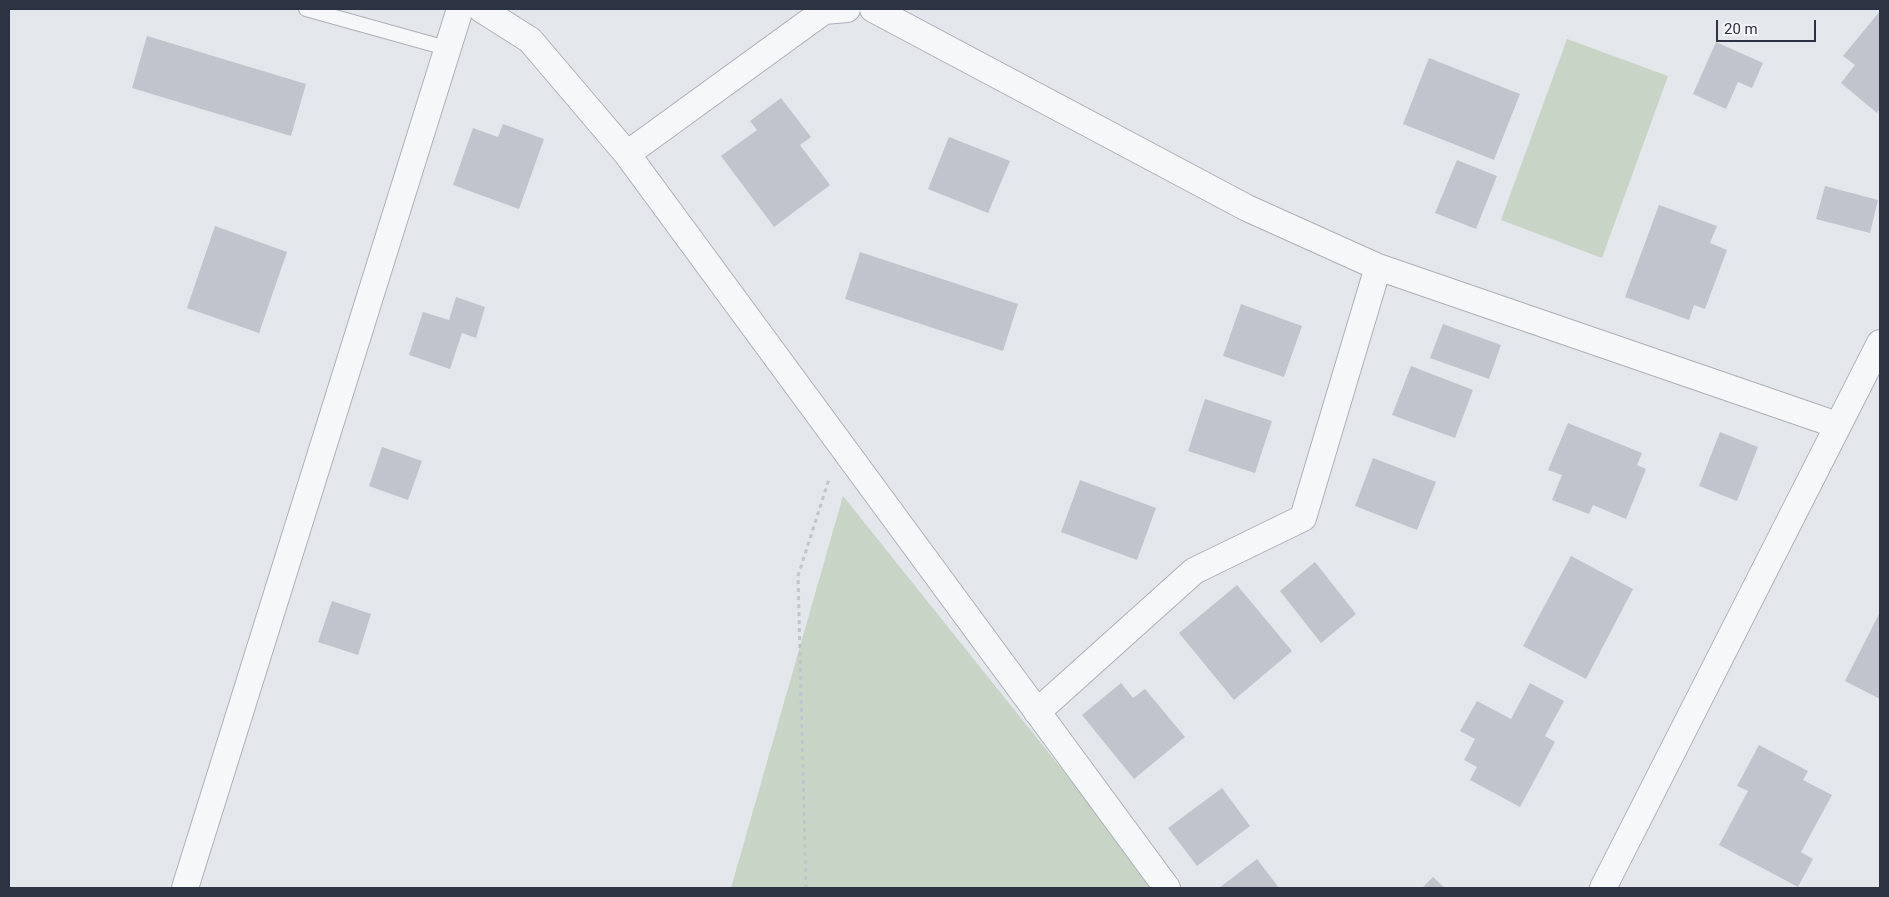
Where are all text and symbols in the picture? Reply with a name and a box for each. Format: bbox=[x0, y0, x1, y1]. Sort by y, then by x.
scale bar bbox=[1719, 10, 1819, 42]
text: 20 m bbox=[1724, 20, 1758, 38]

